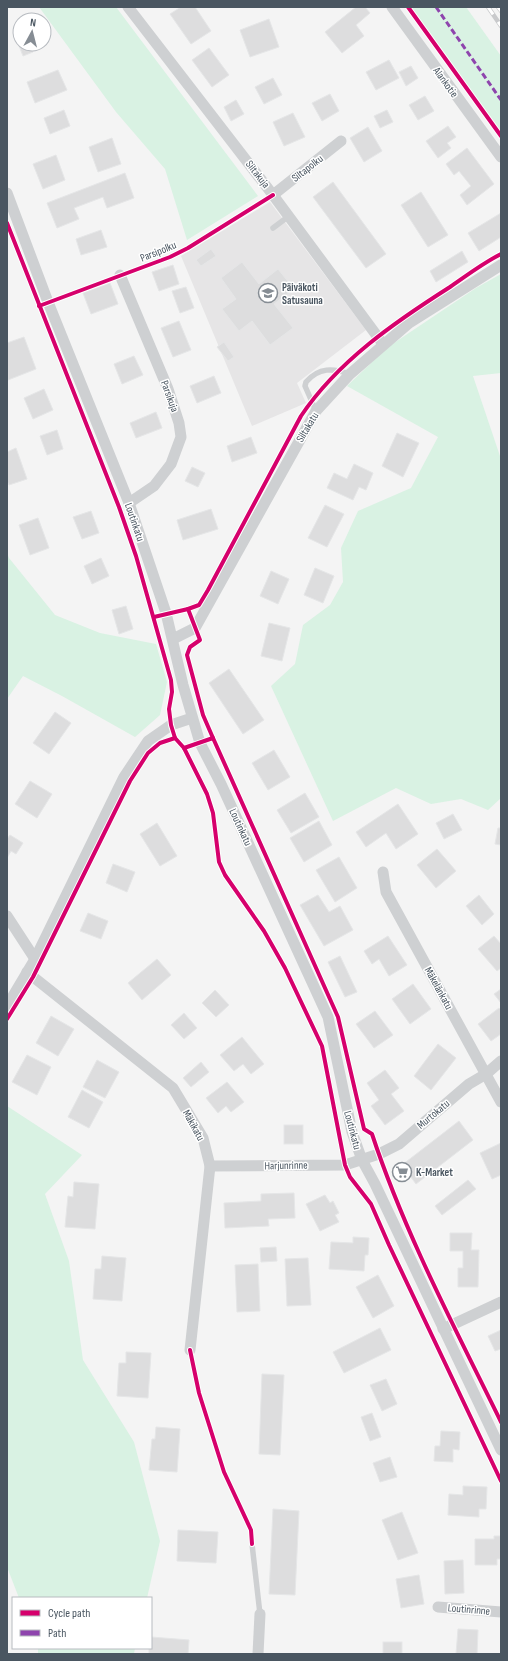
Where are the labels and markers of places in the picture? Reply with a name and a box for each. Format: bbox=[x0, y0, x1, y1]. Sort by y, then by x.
place label: Päiväkoti Satusauna bbox=[282, 281, 323, 307]
school or university icon: Päiväkoti Satusauna bbox=[257, 282, 279, 304]
supermarket icon: K-Market bbox=[391, 1161, 413, 1183]
place label: K-Market bbox=[416, 1166, 453, 1179]

